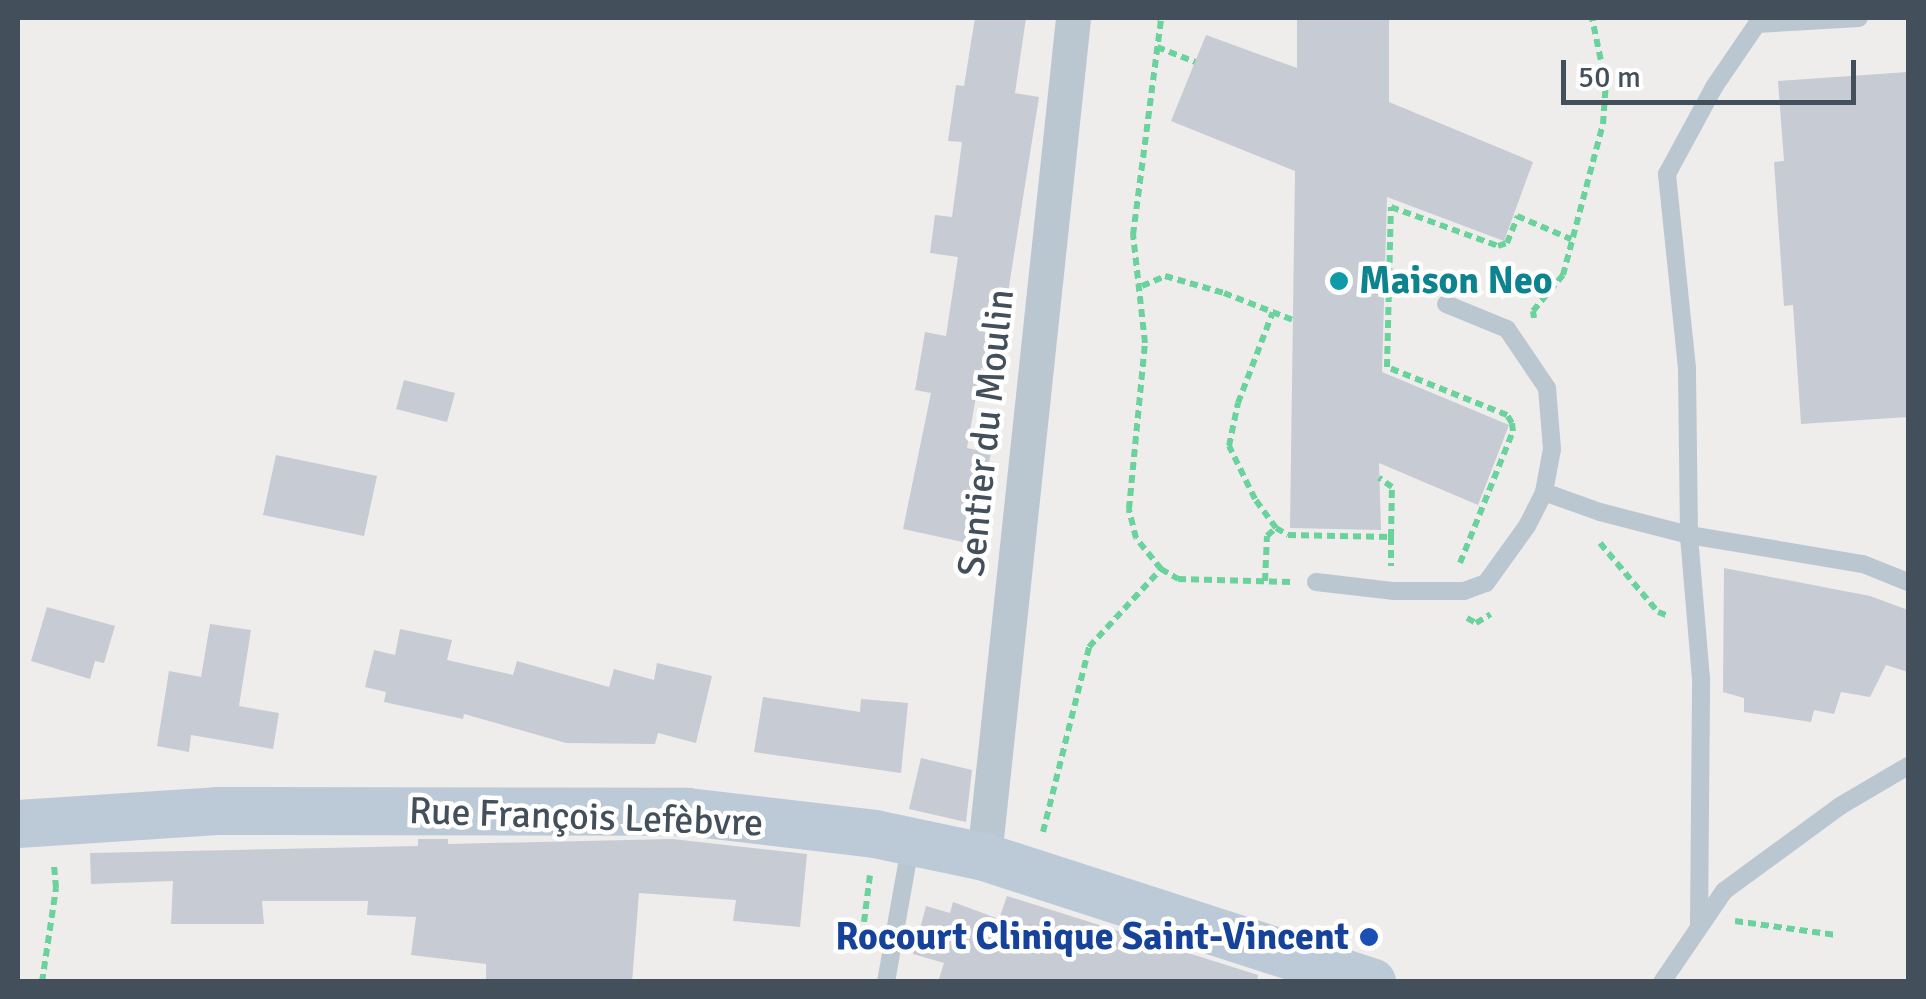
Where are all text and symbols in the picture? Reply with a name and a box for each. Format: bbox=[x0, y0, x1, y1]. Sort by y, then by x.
scale bar bbox=[1566, 40, 1861, 102]
text: 50 m bbox=[1578, 59, 1641, 96]
place label: Maison Neo bbox=[1359, 258, 1553, 304]
marker: Maison Neo bbox=[1328, 270, 1350, 292]
street label: Sentier du Moulin bbox=[948, 287, 1024, 579]
street label: Rue François Lefèbvre bbox=[408, 788, 764, 846]
place label: Rocourt Clinique Saint-Vincent bbox=[835, 914, 1349, 960]
marker: Rocourt Clinique Saint-Vincent bbox=[1358, 926, 1380, 948]

